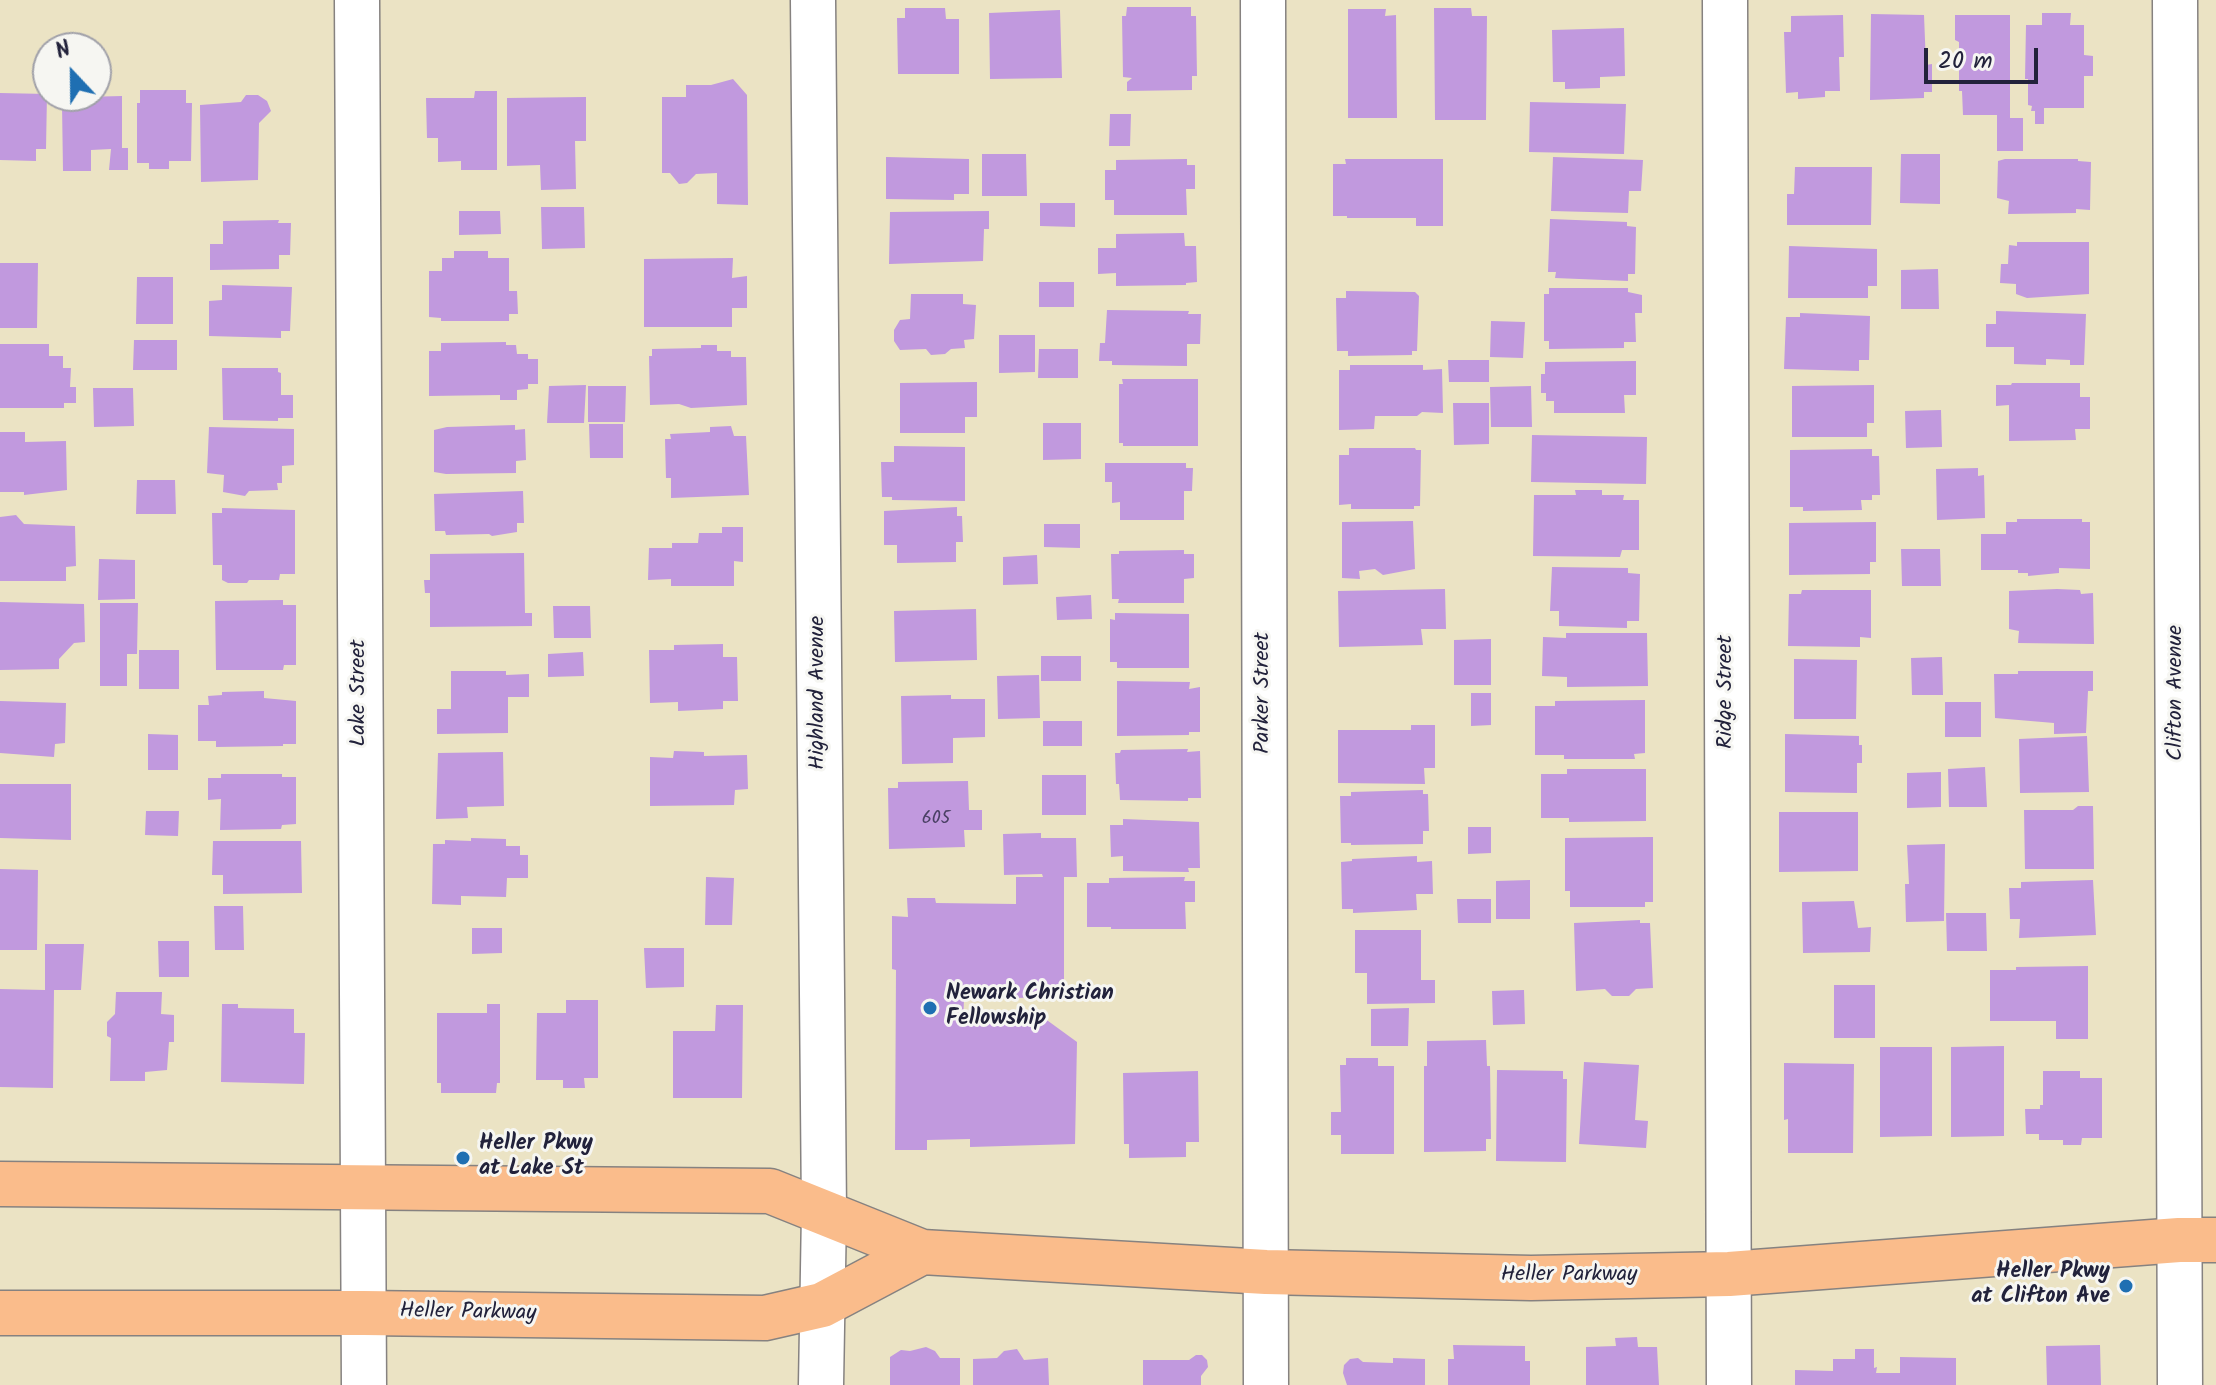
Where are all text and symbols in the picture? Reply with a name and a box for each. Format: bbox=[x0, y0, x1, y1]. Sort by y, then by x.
north arrow bbox=[32, 32, 112, 112]
text: N bbox=[51, 32, 77, 70]
scale bar bbox=[1928, 32, 2042, 82]
text: 20 m bbox=[1938, 42, 1993, 81]
street label: Highland Avenue bbox=[806, 616, 832, 770]
street label: Clifton Avenue bbox=[2164, 625, 2190, 761]
street label: Parker Street bbox=[1251, 632, 1277, 754]
street label: Ridge Street bbox=[1714, 635, 1740, 749]
street label: Lake Street bbox=[347, 639, 373, 747]
house number: 605 bbox=[922, 809, 950, 831]
place label: Newark Christian Fellowship bbox=[946, 982, 1114, 1034]
marker: Newark Christian Fellowship bbox=[921, 999, 939, 1017]
place label: Heller Pkwy at Lake St bbox=[479, 1132, 593, 1184]
marker: Heller Pkwy at Lake St bbox=[454, 1149, 472, 1167]
place label: Heller Pkwy at Clifton Ave bbox=[1971, 1260, 2110, 1312]
street label: Heller Parkway bbox=[1501, 1263, 1637, 1289]
marker: Heller Pkwy at Clifton Ave bbox=[2117, 1277, 2135, 1295]
street label: Heller Parkway bbox=[399, 1300, 537, 1328]

